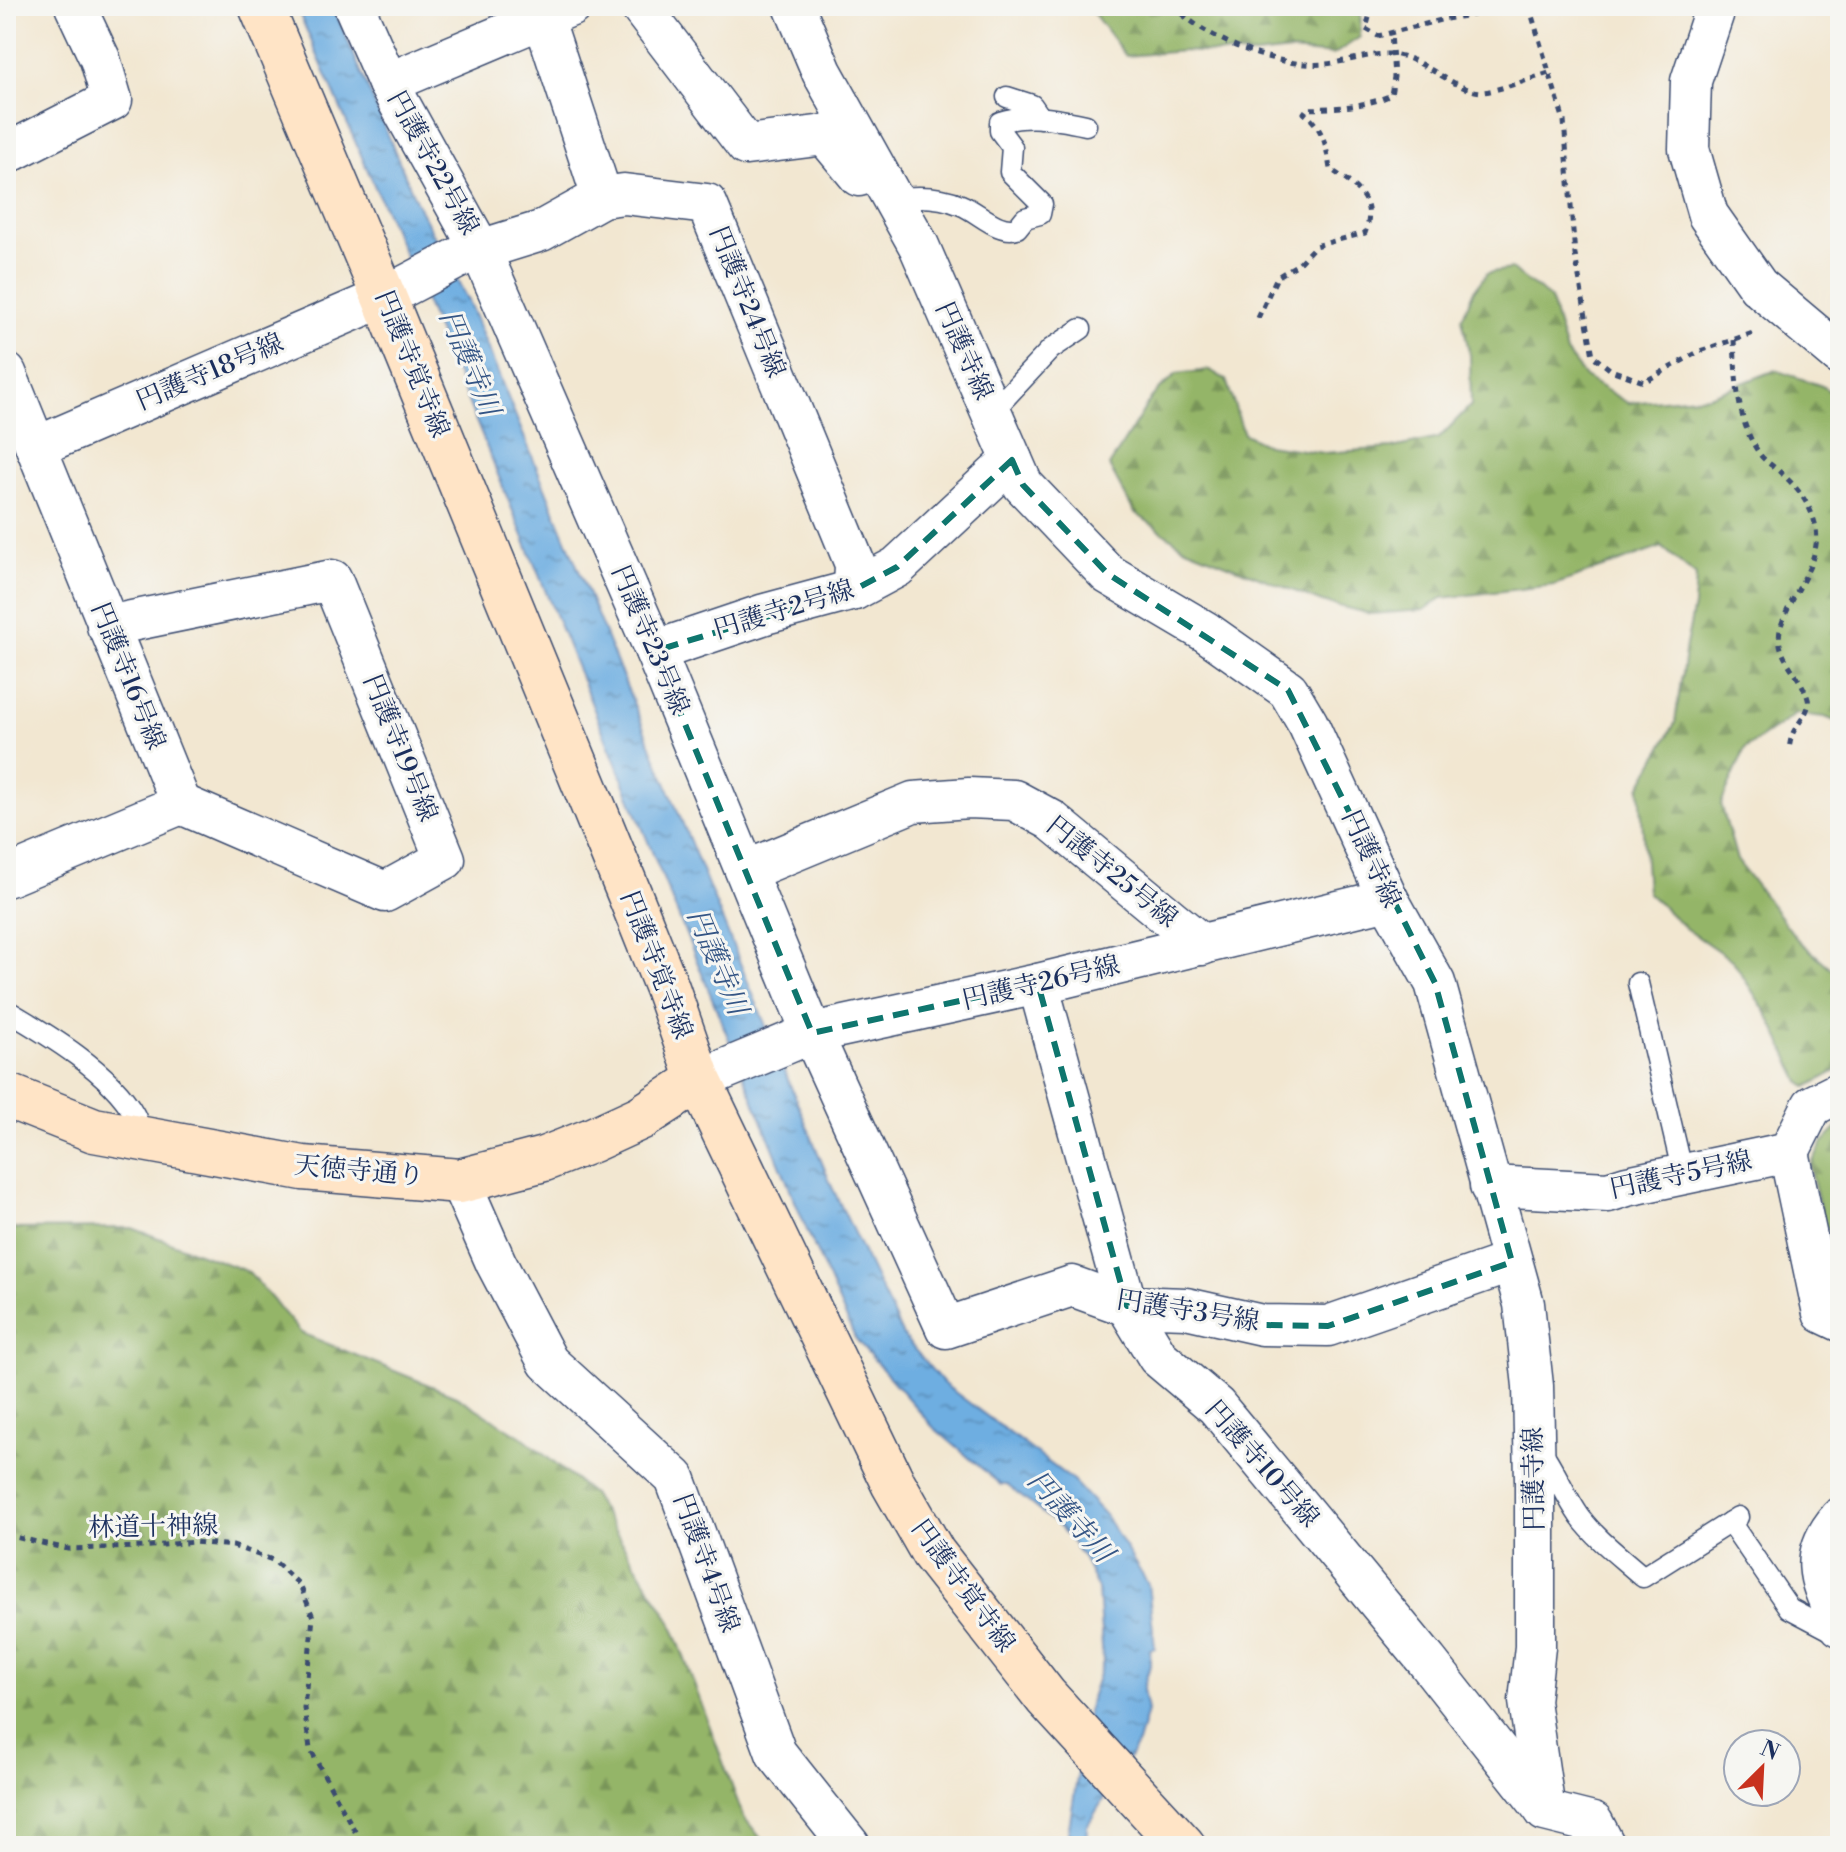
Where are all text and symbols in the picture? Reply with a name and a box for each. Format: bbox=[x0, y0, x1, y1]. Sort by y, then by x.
street label: 円護寺22号線 bbox=[380, 85, 486, 241]
street label: 円護寺24号線 bbox=[702, 222, 792, 382]
street label: 円護寺覚寺線 bbox=[368, 286, 456, 442]
street label: 円護寺線 bbox=[928, 297, 1000, 405]
water label: 円護寺川 bbox=[431, 305, 508, 424]
street label: 円護寺18号線 bbox=[132, 327, 288, 417]
street label: 円護寺23号線 bbox=[604, 560, 696, 720]
street label: 円護寺2号線 bbox=[710, 574, 858, 646]
street label: 円護寺16号線 bbox=[84, 598, 172, 754]
street label: 円護寺19号線 bbox=[356, 670, 444, 826]
street label: 円護寺線 bbox=[1335, 805, 1407, 913]
street label: 円護寺25号線 bbox=[1040, 809, 1184, 935]
street label: 円護寺覚寺線 bbox=[613, 886, 699, 1044]
water label: 円護寺川 bbox=[679, 904, 756, 1023]
street label: 円護寺26号線 bbox=[959, 949, 1123, 1017]
street label: 円護寺5号線 bbox=[1607, 1144, 1755, 1206]
street label: 天徳寺通り bbox=[293, 1149, 425, 1193]
street label: 円護寺3号線 bbox=[1114, 1284, 1262, 1338]
street label: 円護寺10号線 bbox=[1198, 1394, 1326, 1534]
street label: 円護寺線 bbox=[1517, 1427, 1551, 1531]
water label: 円護寺川 bbox=[1020, 1464, 1122, 1573]
street label: 円護寺4号線 bbox=[666, 1489, 746, 1637]
street label: 林道十神線 bbox=[88, 1510, 218, 1544]
street label: 円護寺覚寺線 bbox=[904, 1513, 1022, 1659]
north arrow bbox=[1722, 1728, 1802, 1808]
text: N bbox=[1756, 1735, 1784, 1767]

